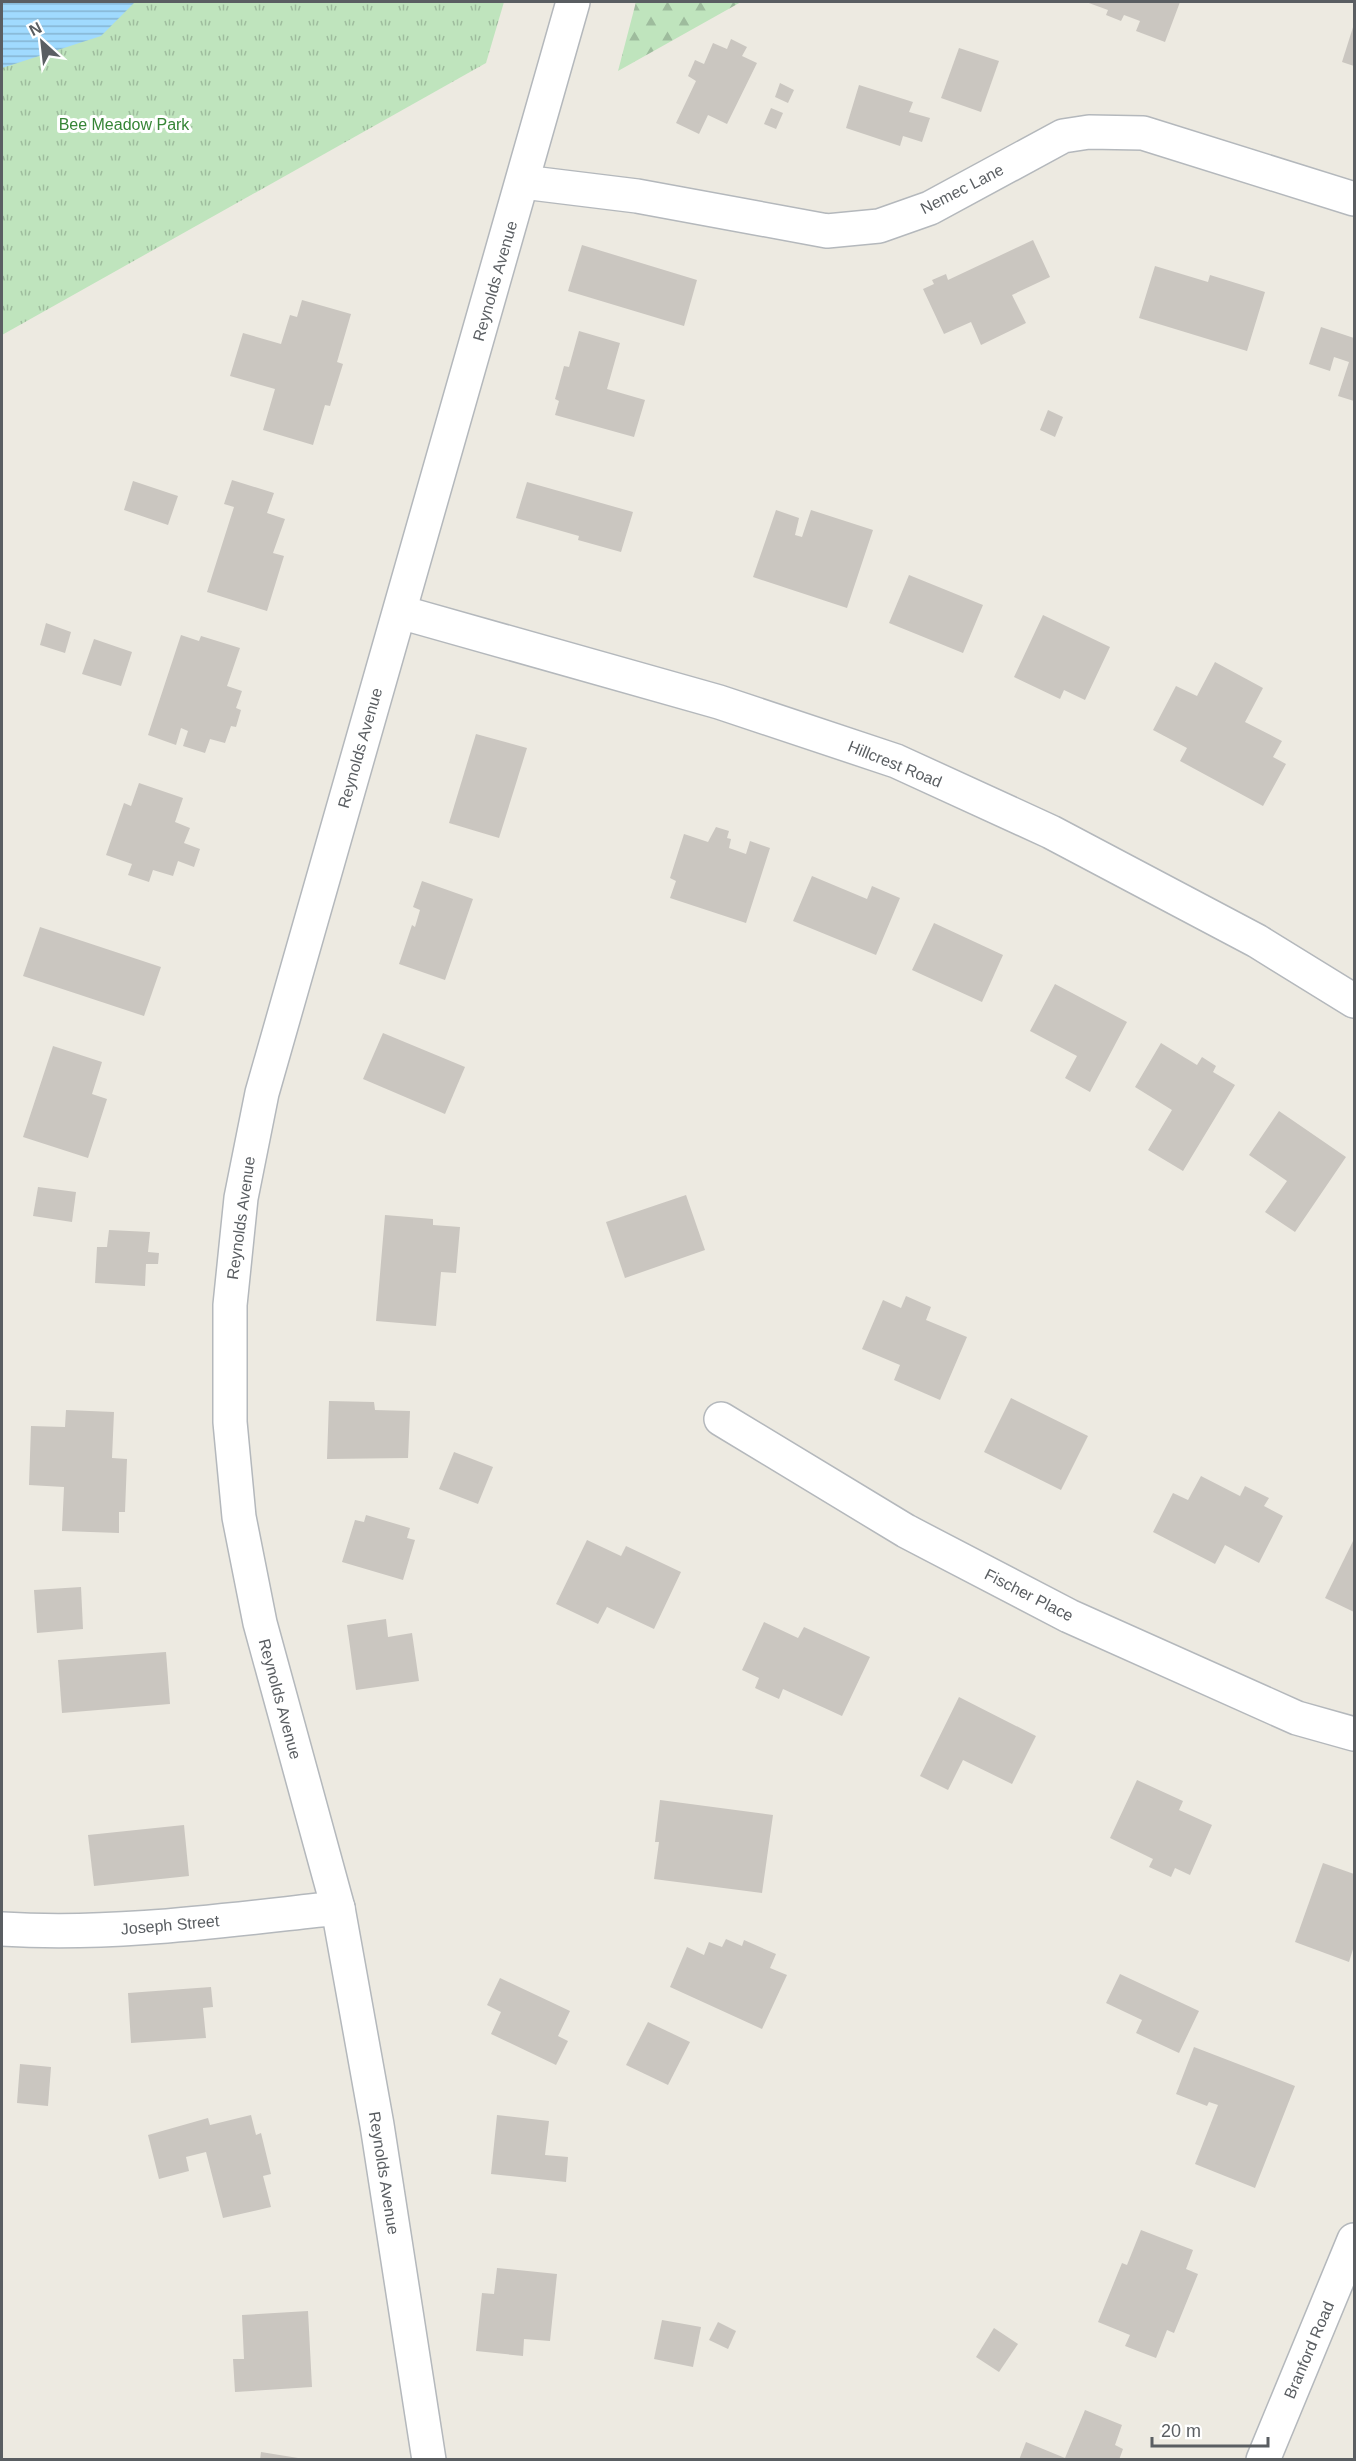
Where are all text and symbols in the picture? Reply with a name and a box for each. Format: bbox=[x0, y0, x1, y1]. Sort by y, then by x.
north arrow bbox=[12, 12, 72, 72]
text: N bbox=[26, 19, 44, 39]
park label: Bee Meadow Park bbox=[59, 116, 190, 133]
street label: Nemec Lane bbox=[918, 161, 1006, 217]
street label: Reynolds Avenue bbox=[470, 219, 520, 343]
street label: Reynolds Avenue bbox=[335, 686, 385, 810]
street label: Hillcrest Road bbox=[846, 737, 944, 791]
street label: Reynolds Avenue bbox=[224, 1155, 258, 1281]
street label: Fischer Place bbox=[982, 1565, 1076, 1625]
street label: Reynolds Avenue bbox=[256, 1637, 304, 1761]
street label: Joseph Street bbox=[120, 1912, 220, 1938]
street label: Reynolds Avenue bbox=[366, 2110, 402, 2236]
street label: Branford Road bbox=[1281, 2299, 1337, 2401]
scale bar bbox=[1152, 2410, 1268, 2448]
text: 20 m bbox=[1161, 2421, 1201, 2441]

